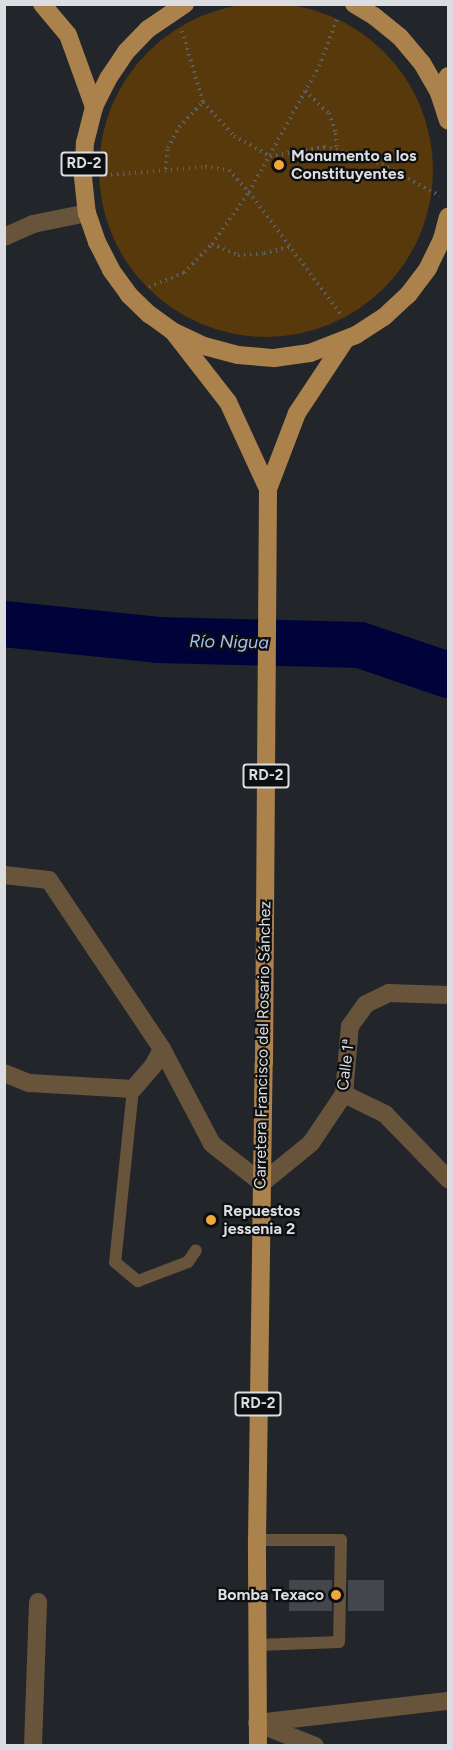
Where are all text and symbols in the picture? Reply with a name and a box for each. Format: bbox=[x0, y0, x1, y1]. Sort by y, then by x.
place label: Monumento a los Constituyentes bbox=[291, 146, 417, 184]
road number: RD-2 bbox=[60, 152, 108, 176]
marker: Monumento a los Constituyentes bbox=[272, 158, 286, 172]
water label: Río Nigua bbox=[189, 631, 269, 653]
road number: RD-2 bbox=[242, 764, 290, 788]
street label: Carretera Francisco del Rosario Sánchez bbox=[251, 901, 275, 1189]
street label: Calle 1ª bbox=[333, 1038, 359, 1092]
place label: Repuestos jessenia 2 bbox=[223, 1201, 300, 1239]
marker: Repuestos jessenia 2 bbox=[204, 1213, 218, 1227]
road number: RD-2 bbox=[234, 1392, 282, 1416]
place label: Bomba Texaco bbox=[217, 1585, 324, 1605]
marker: Bomba Texaco bbox=[329, 1588, 343, 1602]

